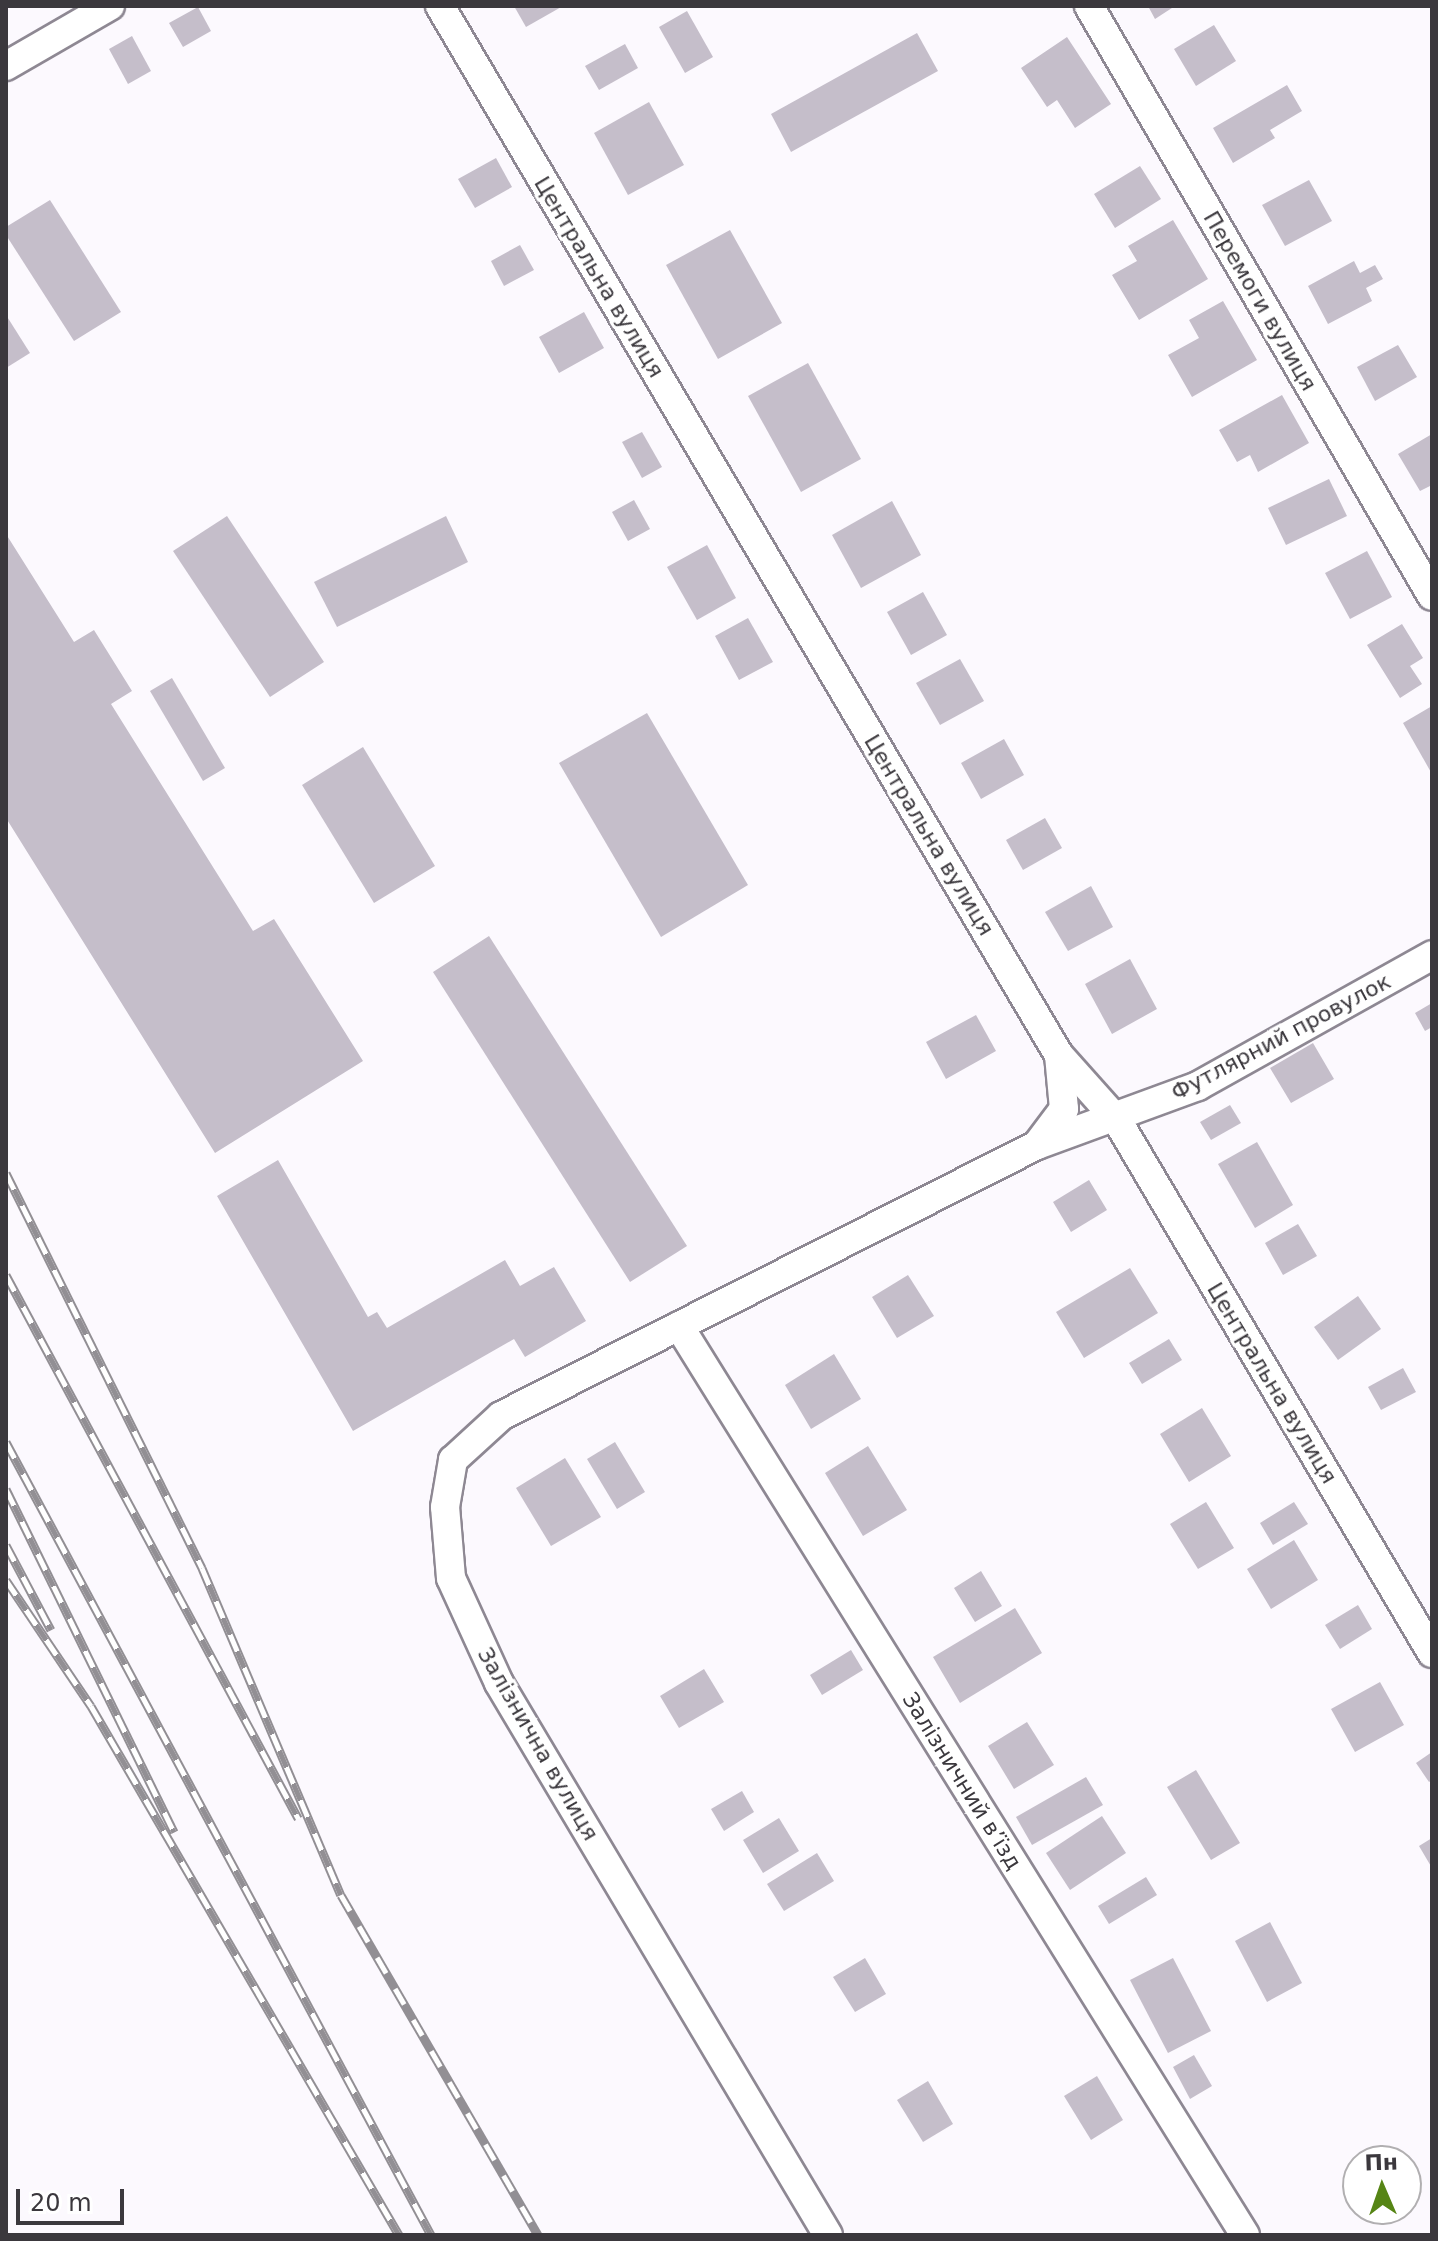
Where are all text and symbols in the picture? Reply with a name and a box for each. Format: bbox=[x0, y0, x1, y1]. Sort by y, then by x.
street label: Центральна вулиця bbox=[529, 172, 669, 382]
street label: Перемоги вулиця bbox=[1198, 206, 1322, 396]
street label: Центральна вулиця bbox=[859, 730, 999, 940]
street label: Футлярний провулок bbox=[1167, 968, 1395, 1106]
street label: Центральна вулиця bbox=[1202, 1278, 1342, 1488]
street label: Залізнична вулиця bbox=[472, 1643, 604, 1845]
street label: Залізничний в’їзд bbox=[897, 1687, 1027, 1875]
north arrow bbox=[1342, 2145, 1422, 2225]
text: Пн bbox=[1364, 2149, 1398, 2176]
scale bar bbox=[20, 2173, 128, 2223]
text: 20 m bbox=[30, 2189, 92, 2217]

